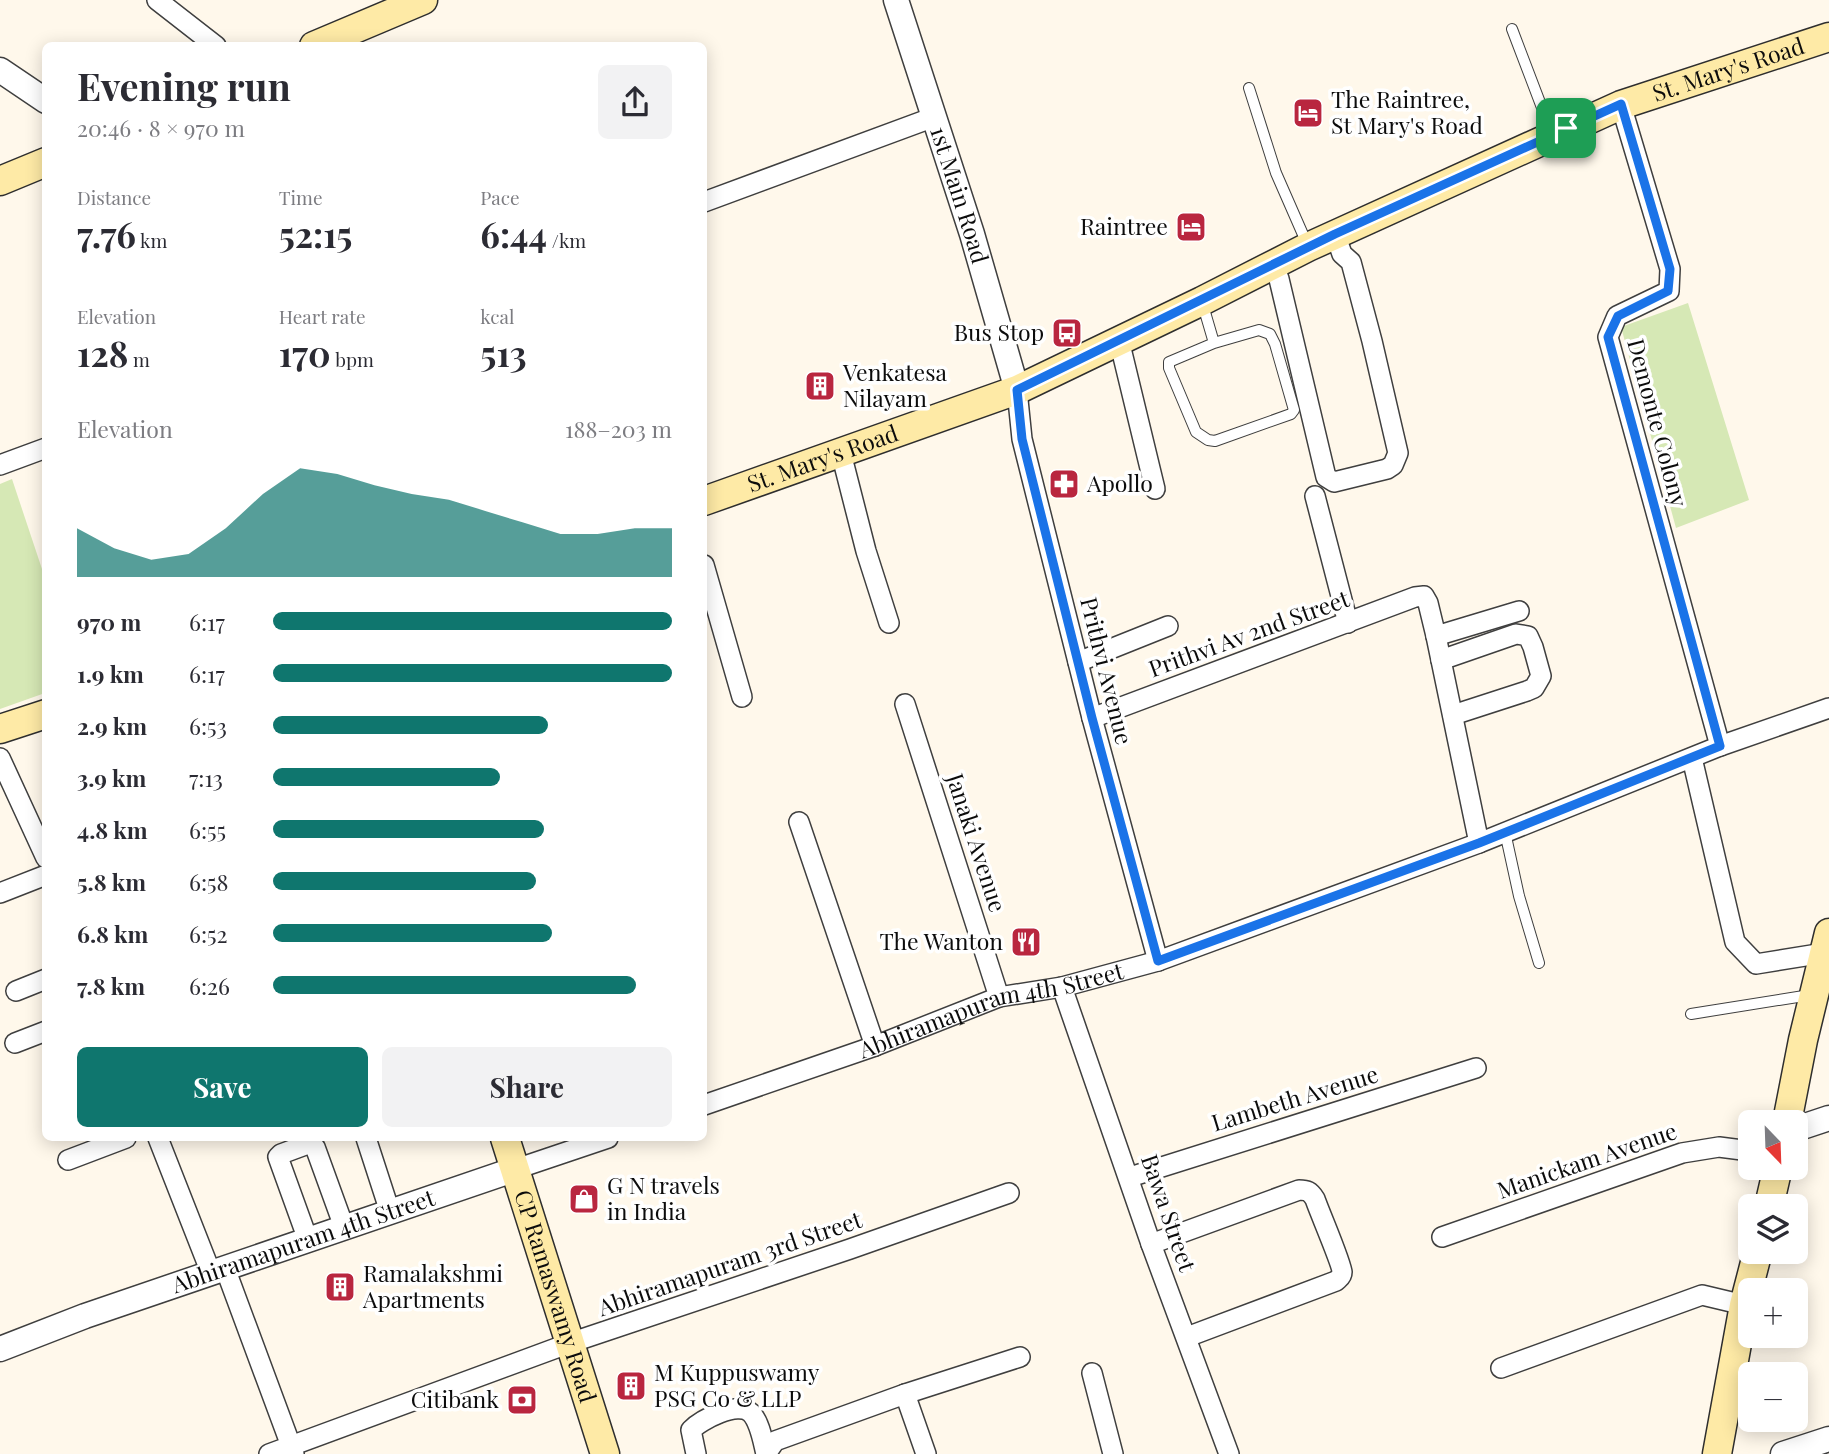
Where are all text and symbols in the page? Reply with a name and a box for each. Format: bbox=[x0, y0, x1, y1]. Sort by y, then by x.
street label: St. Mary's Road bbox=[1648, 29, 1808, 108]
text: Evening run bbox=[77, 60, 291, 111]
button: share bbox=[598, 65, 672, 139]
place label: The Raintree, St Mary's Road bbox=[1331, 83, 1483, 140]
hotel icon: The Raintree, St Mary's Road bbox=[1291, 96, 1325, 130]
pin bbox=[1536, 98, 1596, 158]
icon: arrive bbox=[1547, 109, 1585, 147]
text: 20:46 · 8 × 970 m bbox=[77, 112, 245, 143]
street label: 1st Main Road bbox=[924, 122, 997, 267]
text: Distance bbox=[77, 184, 151, 210]
text: Time bbox=[279, 184, 323, 210]
text: Pace bbox=[480, 184, 520, 210]
text: 7.76 bbox=[77, 210, 136, 257]
text: 52:15 bbox=[279, 210, 352, 257]
text: 6:44 bbox=[480, 210, 547, 257]
place label: Raintree bbox=[1080, 210, 1168, 241]
hotel icon: Raintree bbox=[1174, 210, 1208, 244]
text: km bbox=[136, 227, 167, 253]
text: /km bbox=[547, 227, 586, 253]
text: Elevation bbox=[77, 303, 156, 329]
text: Heart rate bbox=[279, 303, 366, 329]
text: kcal bbox=[480, 303, 514, 329]
place label: Bus Stop bbox=[954, 316, 1044, 347]
bus stop icon: Bus Stop bbox=[1050, 316, 1084, 350]
text: 128 bbox=[77, 329, 128, 376]
text: 170 bbox=[279, 329, 331, 376]
text: 513 bbox=[480, 329, 527, 376]
street label: Demonte Colony bbox=[1621, 335, 1696, 510]
text: m bbox=[128, 346, 150, 372]
text: bpm bbox=[331, 346, 374, 372]
place label: Venkatesa Nilayam bbox=[842, 356, 947, 413]
building icon: Venkatesa Nilayam bbox=[803, 369, 837, 403]
text: Elevation bbox=[77, 413, 173, 444]
text: 188–203 m bbox=[565, 413, 672, 444]
street label: St. Mary's Road bbox=[743, 416, 902, 498]
pharmacy icon: Apollo bbox=[1047, 467, 1081, 501]
place label: Apollo bbox=[1086, 467, 1153, 498]
street label: Prithvi Av 2nd Street bbox=[1144, 582, 1354, 683]
street label: Prithvi Avenue bbox=[1074, 594, 1141, 748]
text: 970 m bbox=[77, 606, 141, 637]
text: 6:17 bbox=[189, 606, 225, 637]
text: 1.9 km bbox=[77, 658, 144, 689]
text: 6:17 bbox=[189, 658, 225, 689]
text: 2.9 km bbox=[77, 710, 147, 741]
text: 6:53 bbox=[189, 710, 227, 741]
text: 3.9 km bbox=[77, 762, 146, 793]
text: 7:13 bbox=[189, 762, 223, 793]
street label: Janaki Avenue bbox=[940, 768, 1014, 916]
text: 4.8 km bbox=[77, 814, 148, 845]
text: 6:55 bbox=[189, 814, 226, 845]
text: 5.8 km bbox=[77, 866, 146, 897]
text: 6:58 bbox=[189, 866, 229, 897]
text: 6.8 km bbox=[77, 918, 148, 949]
text: 6:52 bbox=[189, 918, 228, 949]
place label: The Wanton bbox=[879, 925, 1003, 956]
restaurant icon: The Wanton bbox=[1009, 925, 1043, 959]
street label: Abhiramapuram 4th Street bbox=[854, 954, 1127, 1065]
text: 7.8 km bbox=[77, 970, 145, 1001]
text: 6:26 bbox=[189, 970, 230, 1001]
button: Save bbox=[77, 1047, 368, 1127]
button: Share bbox=[382, 1047, 672, 1127]
street label: Lambeth Avenue bbox=[1208, 1058, 1382, 1138]
north arrow bbox=[1738, 1110, 1808, 1180]
map controls bbox=[1738, 1110, 1808, 1432]
street label: Manickam Avenue bbox=[1493, 1114, 1681, 1205]
street label: Bawa Street bbox=[1135, 1150, 1204, 1276]
place label: G N travels in India bbox=[607, 1169, 720, 1226]
street label: Abhiramapuram 4th Street bbox=[166, 1181, 439, 1300]
shop icon: G N travels in India bbox=[567, 1182, 601, 1216]
street label: CP Ramaswamy Road bbox=[508, 1186, 605, 1406]
button: layers bbox=[1738, 1194, 1808, 1264]
street label: Abhiramapuram 3rd Street bbox=[593, 1203, 866, 1323]
place label: Ramalakshmi Apartments bbox=[362, 1257, 503, 1314]
building icon: Ramalakshmi Apartments bbox=[323, 1270, 357, 1304]
button: + bbox=[1738, 1278, 1808, 1348]
place label: M Kuppuswamy PSG Co & LLP bbox=[654, 1356, 820, 1413]
button: − bbox=[1738, 1362, 1808, 1432]
building icon: M Kuppuswamy PSG Co & LLP bbox=[614, 1369, 648, 1403]
place label: Citibank bbox=[411, 1383, 499, 1414]
bank icon: Citibank bbox=[505, 1383, 539, 1417]

